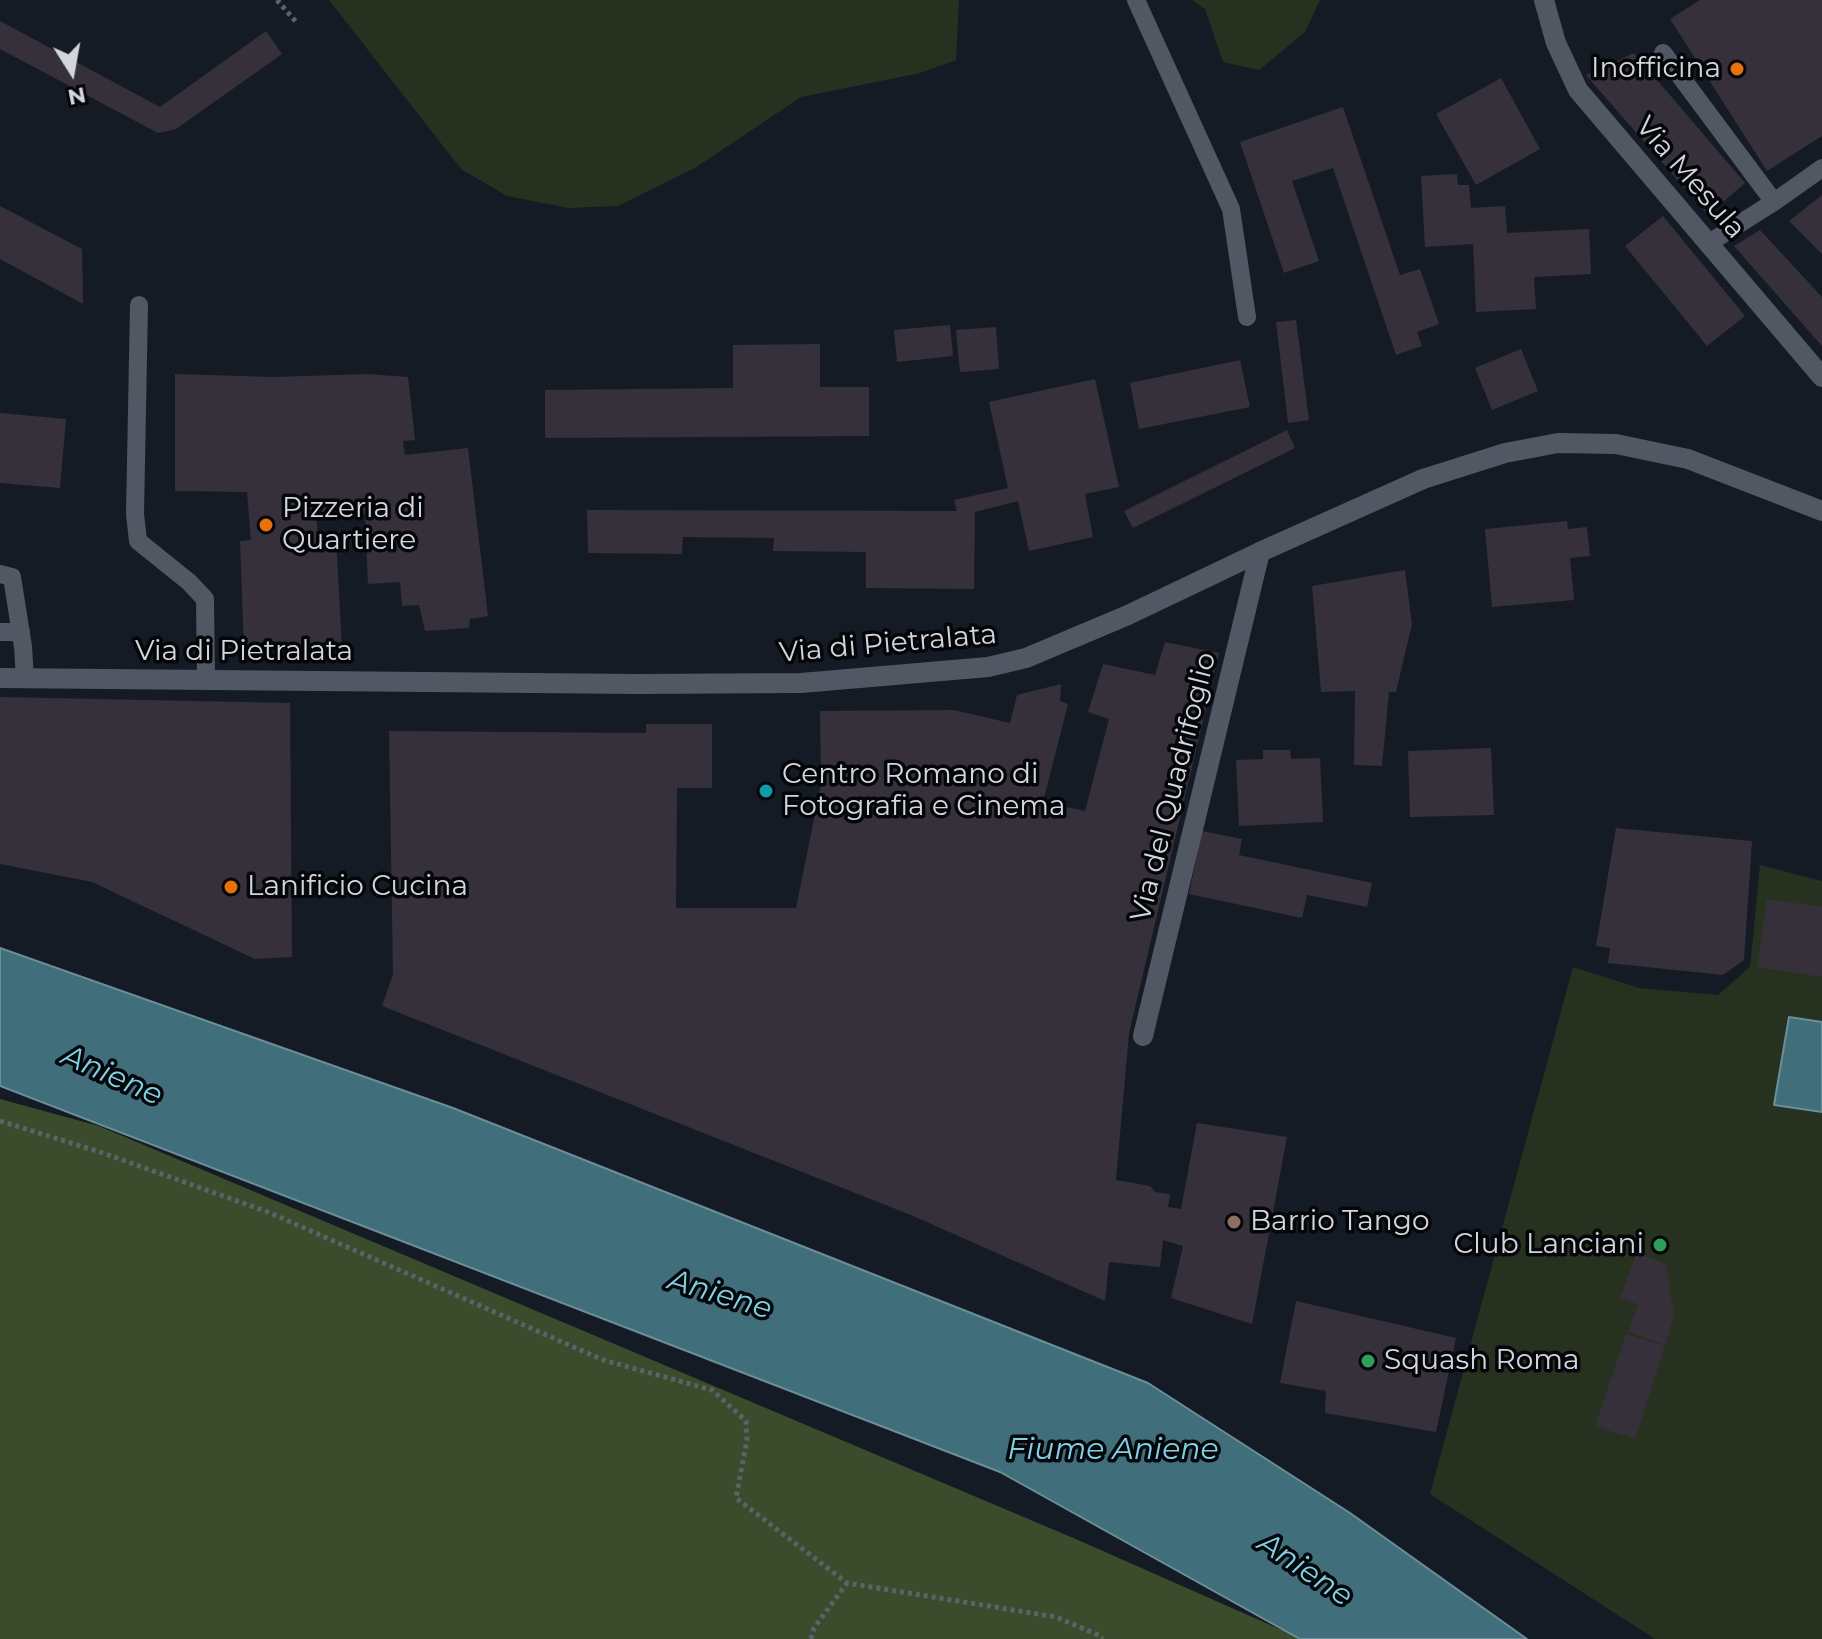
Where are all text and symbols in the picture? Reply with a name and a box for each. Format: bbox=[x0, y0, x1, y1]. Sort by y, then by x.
north arrow bbox=[32, 32, 112, 112]
place label: Inofficina bbox=[1591, 52, 1721, 86]
marker: Inofficina bbox=[1728, 60, 1746, 78]
text: N bbox=[65, 81, 88, 111]
street label: Via Mesula bbox=[1628, 110, 1752, 246]
place label: Pizzeria di Quartiere bbox=[282, 492, 424, 558]
marker: Pizzeria di Quartiere bbox=[257, 516, 275, 534]
street label: Via di Pietralata bbox=[778, 618, 998, 670]
street label: Via di Pietralata bbox=[135, 635, 353, 669]
street label: Via del Quadrifoglio bbox=[1124, 649, 1224, 925]
place label: Centro Romano di Fotografia e Cinema bbox=[782, 758, 1066, 824]
marker: Centro Romano di Fotografia e Cinema bbox=[757, 782, 775, 800]
place label: Lanificio Cucina bbox=[247, 870, 468, 904]
marker: Lanificio Cucina bbox=[222, 878, 240, 896]
water label: Aniene bbox=[56, 1038, 168, 1114]
place label: Barrio Tango bbox=[1250, 1205, 1430, 1239]
marker: Barrio Tango bbox=[1225, 1213, 1243, 1231]
place label: Club Lanciani bbox=[1453, 1228, 1644, 1262]
marker: Club Lanciani bbox=[1651, 1236, 1669, 1254]
water label: Aniene bbox=[664, 1262, 776, 1328]
place label: Squash Roma bbox=[1384, 1344, 1579, 1378]
marker: Squash Roma bbox=[1359, 1352, 1377, 1370]
water label: Fiume Aniene bbox=[1007, 1432, 1219, 1468]
water label: Aniene bbox=[1251, 1525, 1359, 1615]

